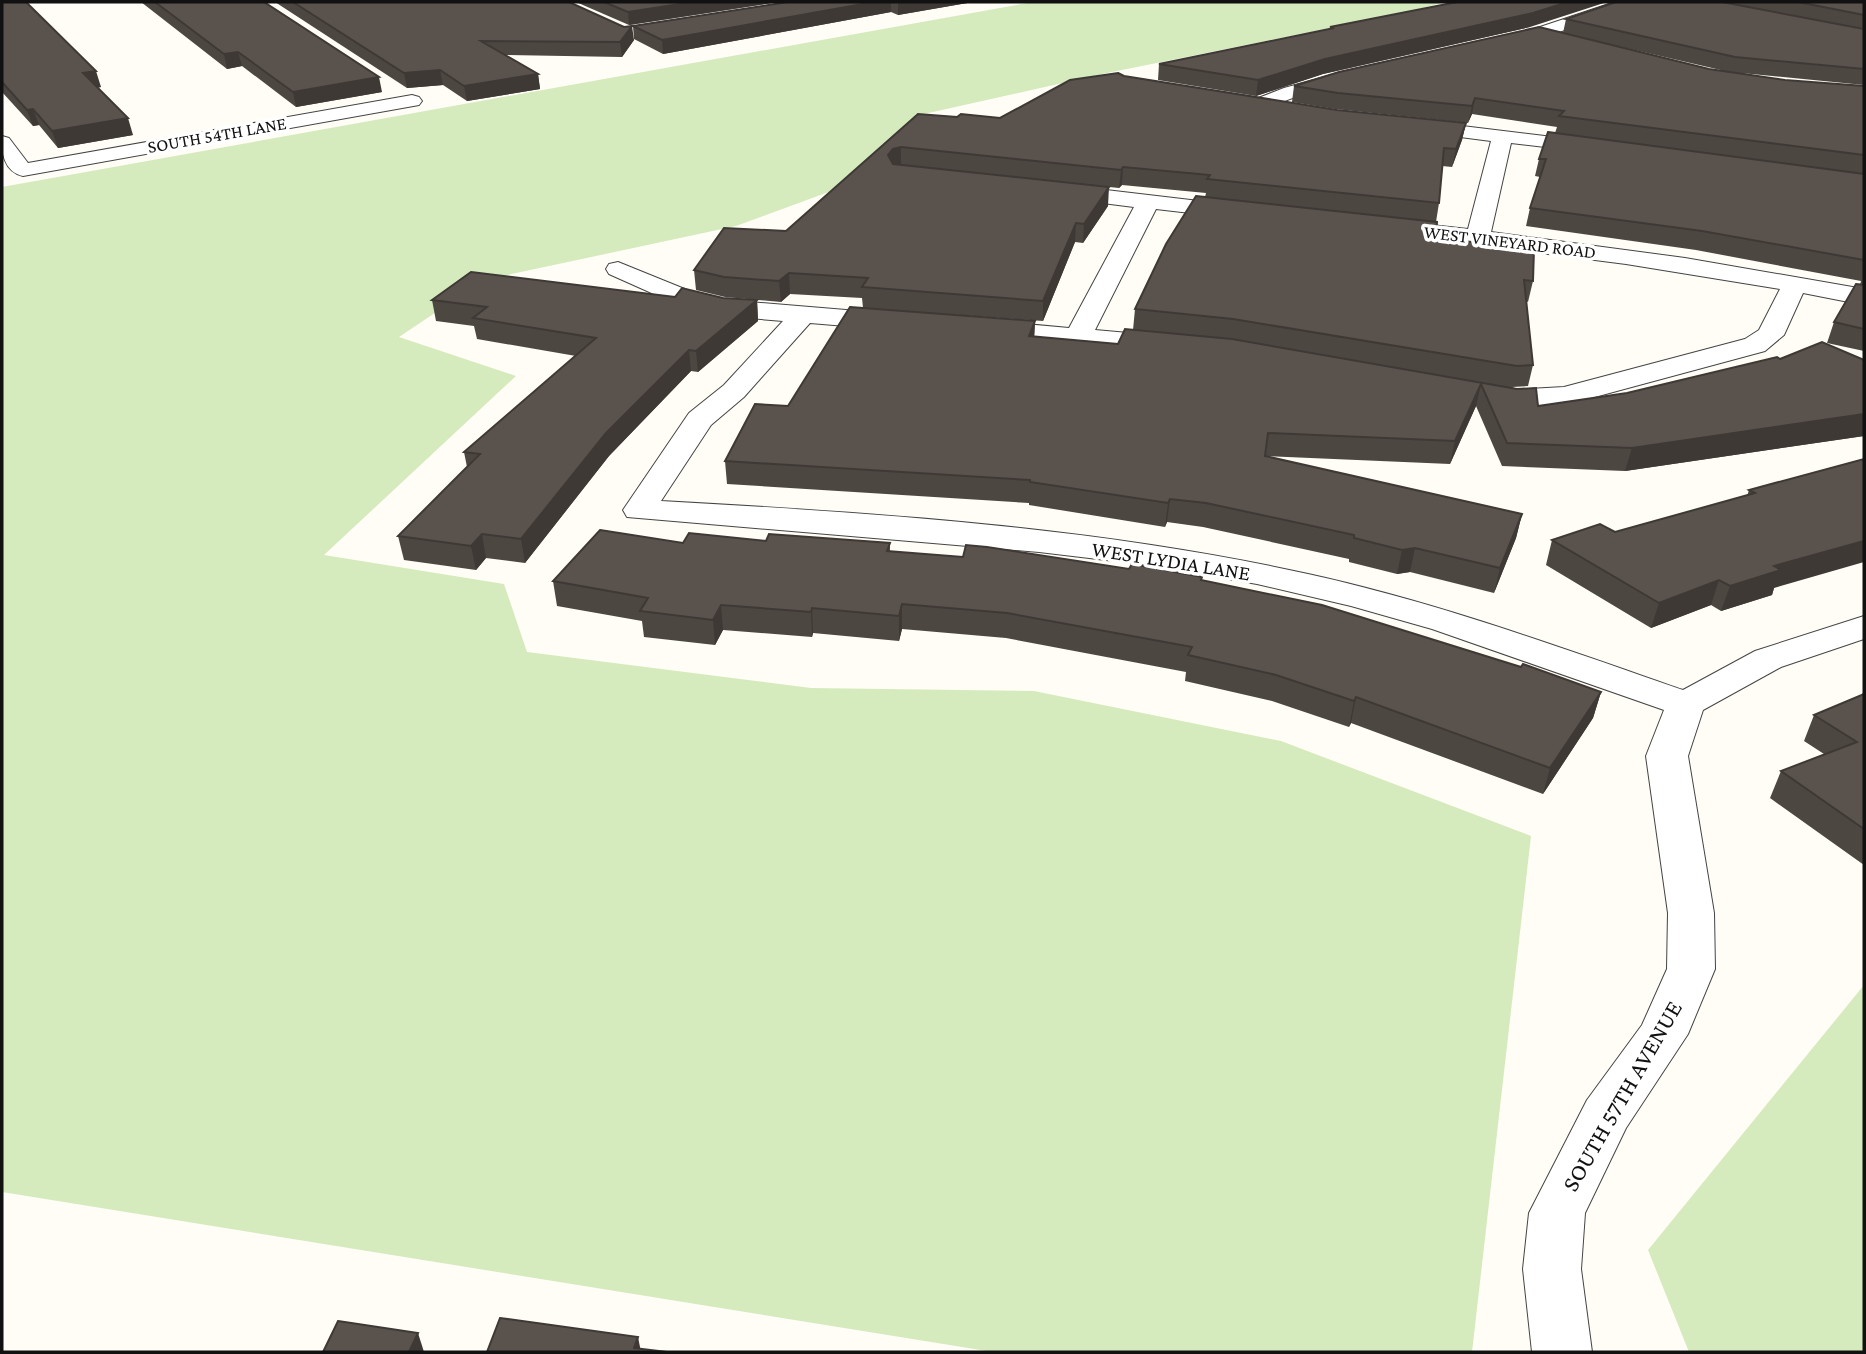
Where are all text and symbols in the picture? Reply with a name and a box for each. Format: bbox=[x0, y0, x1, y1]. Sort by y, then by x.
street label: SOUTH 54TH LANE bbox=[146, 113, 288, 157]
street label: WEST VINEYARD ROAD bbox=[1423, 222, 1597, 262]
street label: WEST LYDIA LANE bbox=[1090, 537, 1252, 585]
street label: SOUTH 57TH AVENUE bbox=[1556, 996, 1687, 1196]

